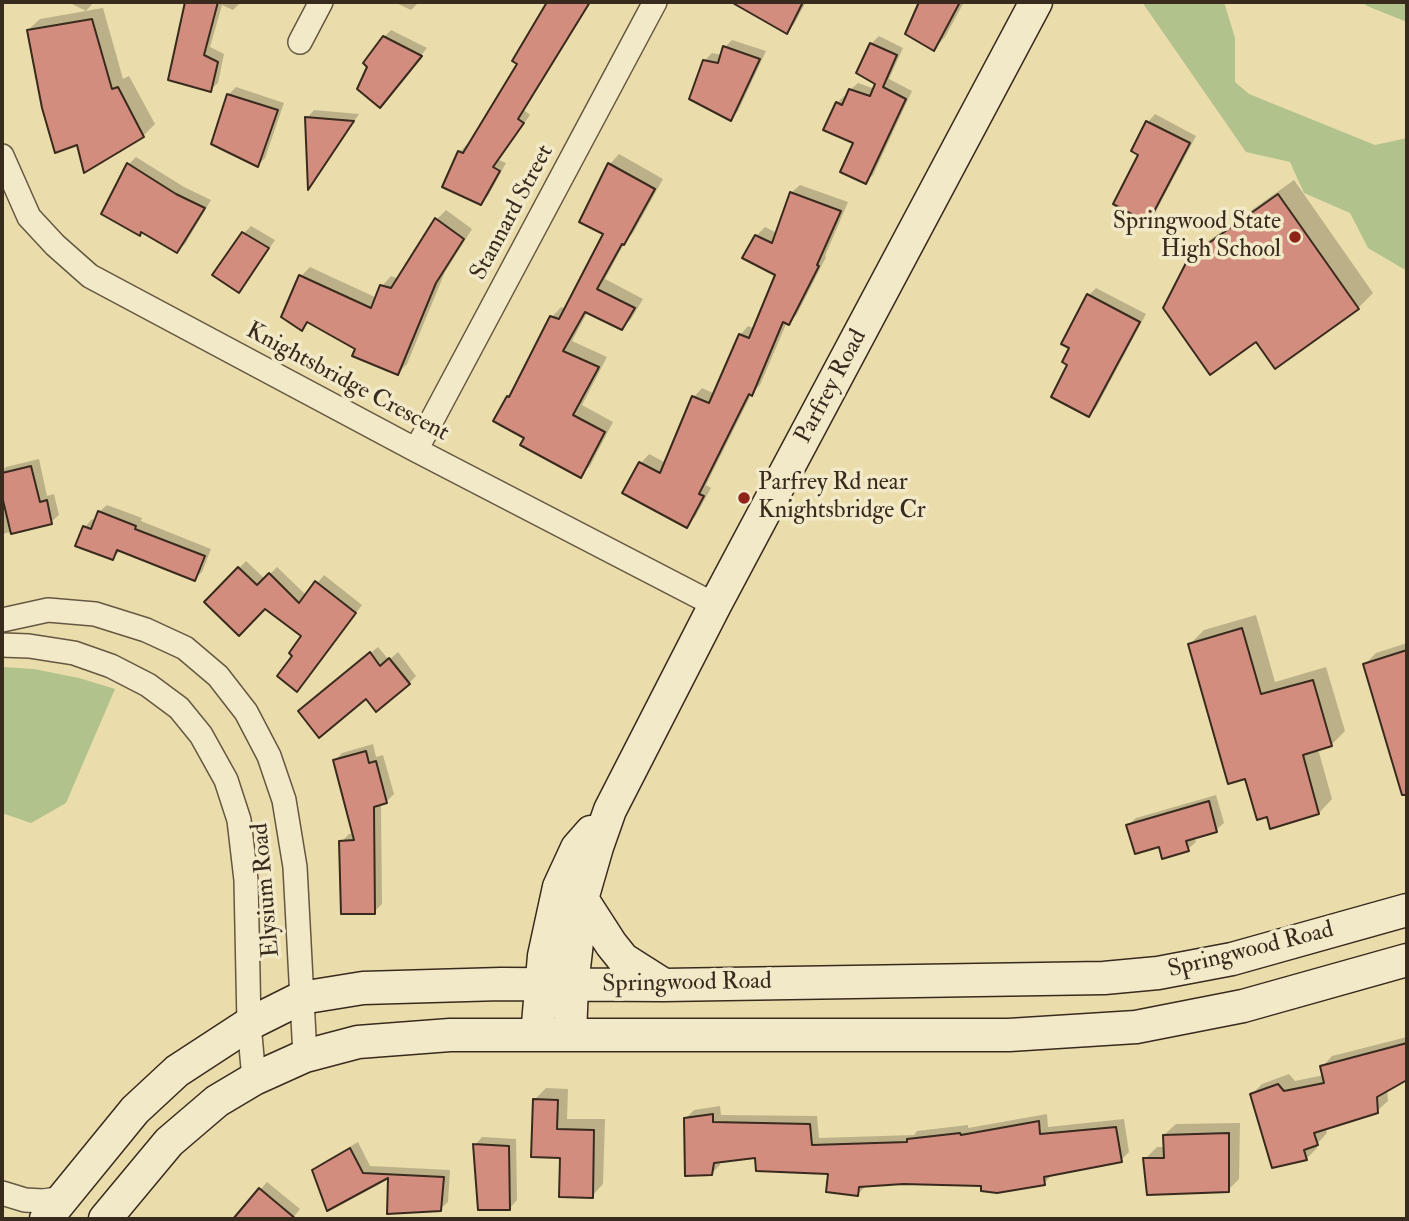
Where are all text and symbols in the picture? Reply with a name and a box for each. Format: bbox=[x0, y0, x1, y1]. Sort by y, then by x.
street label: Stannard Street bbox=[465, 140, 561, 286]
place label: Springwood State High School bbox=[1113, 209, 1281, 265]
marker: Springwood State High School bbox=[1287, 229, 1303, 245]
street label: Knightsbridge Crescent bbox=[241, 317, 453, 449]
street label: Parfrey Road bbox=[790, 325, 874, 449]
place label: Parfrey Rd near Knightsbridge Cr bbox=[758, 470, 926, 526]
marker: Parfrey Rd near Knightsbridge Cr bbox=[736, 490, 752, 506]
street label: Elysium Road bbox=[247, 822, 287, 958]
street label: Springwood Road bbox=[1165, 917, 1337, 985]
street label: Springwood Road bbox=[602, 968, 772, 1000]

